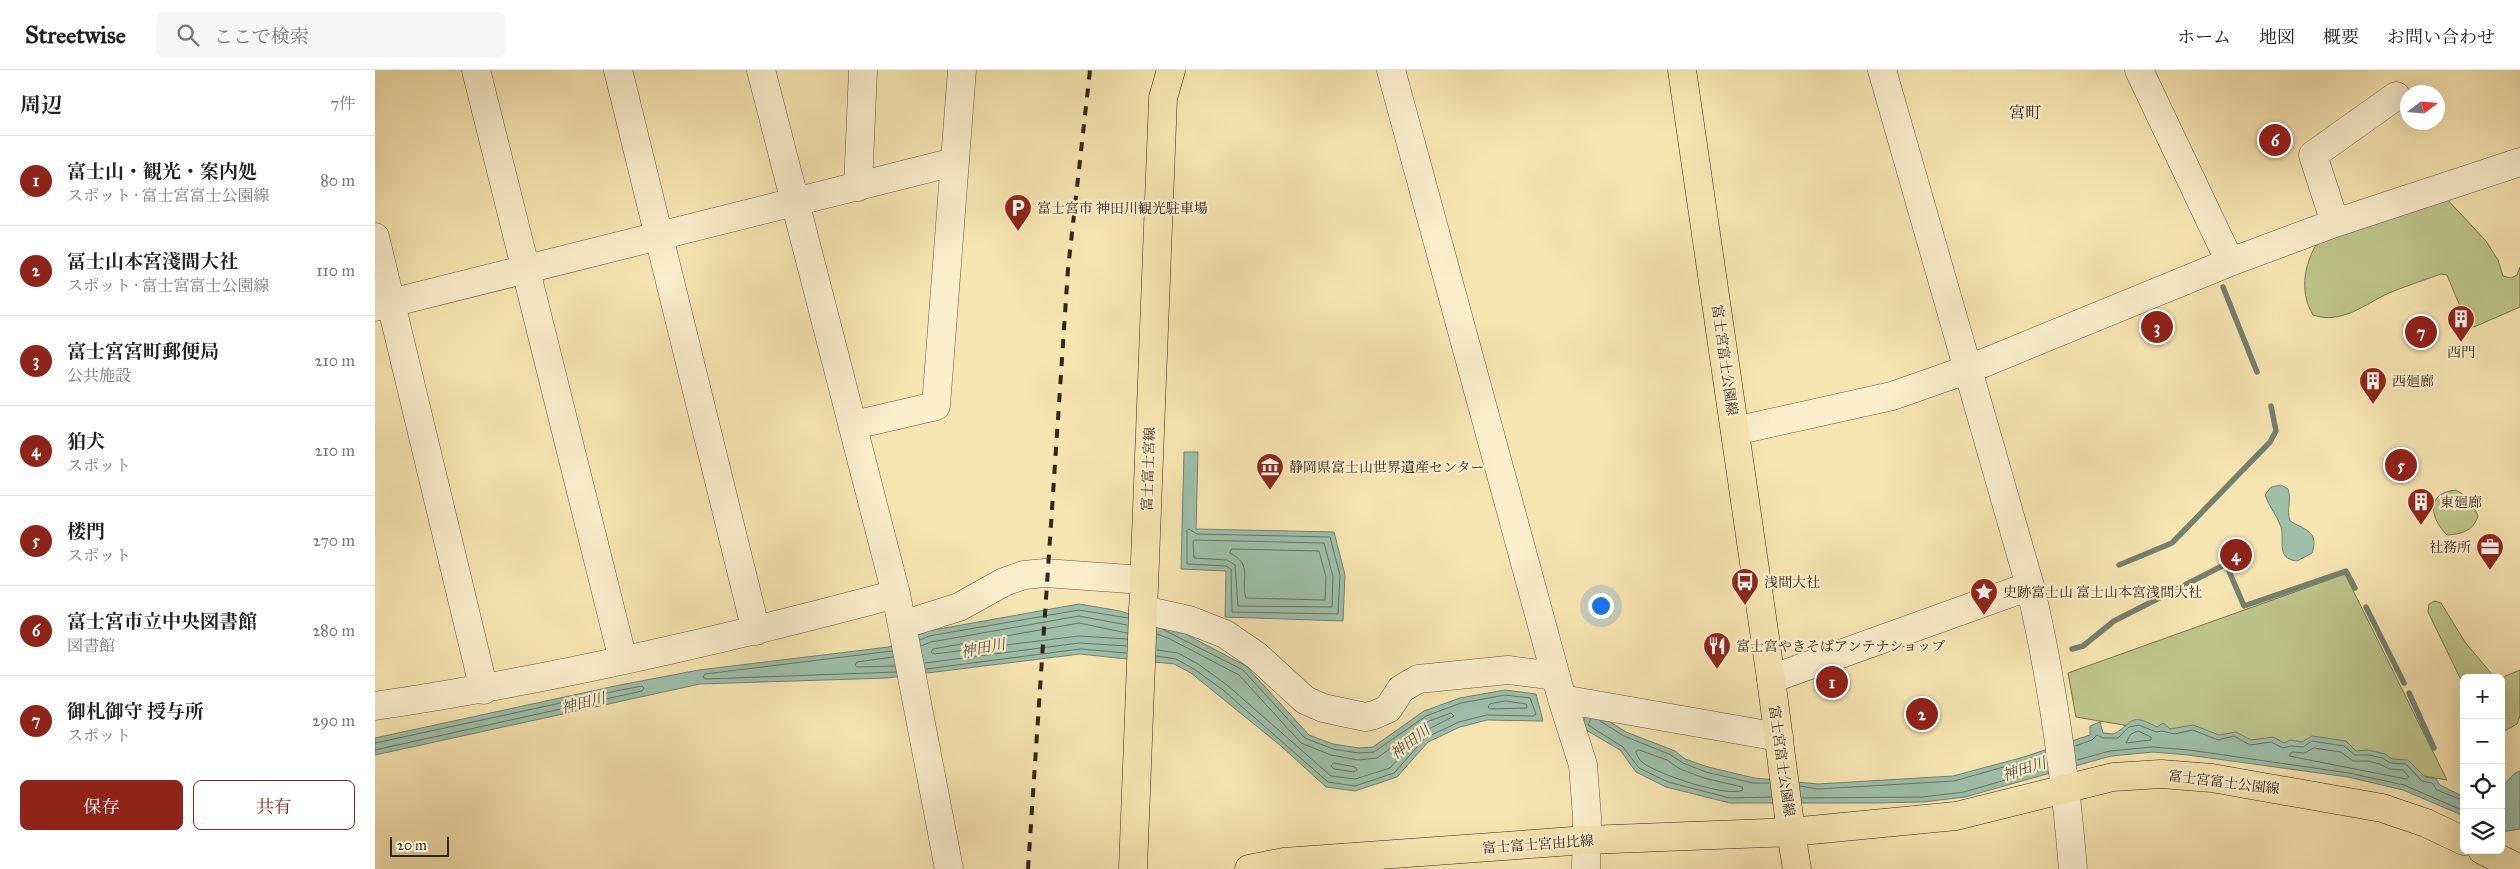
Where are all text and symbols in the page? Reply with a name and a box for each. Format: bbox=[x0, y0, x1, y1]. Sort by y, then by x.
search box bbox=[156, 12, 506, 57]
text: Streetwise bbox=[25, 20, 126, 50]
icon: search bbox=[174, 21, 202, 49]
text: ここで検索 bbox=[214, 25, 309, 48]
text: ホーム bbox=[2177, 26, 2231, 48]
text: 地図 bbox=[2259, 26, 2295, 48]
text: 概要 bbox=[2323, 26, 2359, 48]
text: お問い合わせ bbox=[2387, 26, 2495, 48]
north arrow bbox=[2400, 85, 2445, 130]
text: 周辺 bbox=[20, 92, 62, 118]
text: 7件 bbox=[330, 94, 355, 113]
district label: 宮町 bbox=[2009, 103, 2041, 122]
pin: 6 bbox=[2259, 121, 2291, 159]
text: 富士山・観光・案内処 bbox=[67, 160, 257, 183]
text: 1 bbox=[33, 171, 39, 190]
text: 80 m bbox=[320, 171, 355, 190]
text: スポット · 富士宮富士公園線 bbox=[67, 186, 269, 205]
parking icon: 富士宮市 神田川観光駐車場 bbox=[1003, 193, 1033, 232]
place label: 富士宮市 神田川観光駐車場 bbox=[1037, 200, 1208, 217]
text: 冨士山本宮淺間大社 bbox=[67, 250, 238, 273]
text: 2 bbox=[32, 261, 40, 280]
text: 110 m bbox=[316, 261, 355, 280]
text: スポット · 富士宮富士公園線 bbox=[67, 276, 269, 295]
street label: 富士宮富士公園線 bbox=[1708, 303, 1741, 417]
building icon: 西門 bbox=[2446, 304, 2476, 343]
pin: 3 bbox=[2141, 308, 2173, 346]
pin: 7 bbox=[2405, 313, 2437, 351]
text: 富士宮宮町郵便局 bbox=[67, 340, 219, 363]
place label: 西門 bbox=[2447, 344, 2475, 361]
text: 3 bbox=[33, 351, 39, 370]
text: 210 m bbox=[315, 351, 355, 370]
text: 公共施設 bbox=[67, 366, 131, 385]
building icon: 西廻廊 bbox=[2358, 366, 2388, 405]
place label: 西廻廊 bbox=[2392, 373, 2434, 390]
street label: 富士富士宮線 bbox=[1139, 427, 1158, 511]
text: 狛犬 bbox=[67, 430, 105, 453]
text: 4 bbox=[32, 441, 40, 460]
text: 210 m bbox=[315, 441, 355, 460]
pin: 5 bbox=[2385, 446, 2417, 484]
museum icon: 静岡県富士山世界遺産センター bbox=[1255, 452, 1285, 491]
text: スポット bbox=[67, 456, 131, 475]
place label: 静岡県富士山世界遺産センター bbox=[1289, 459, 1484, 476]
building icon: 東廻廊 bbox=[2406, 487, 2436, 526]
place label: 東廻廊 bbox=[2440, 494, 2482, 511]
text: 楼門 bbox=[67, 520, 105, 543]
text: 5 bbox=[32, 531, 40, 550]
text: 270 m bbox=[313, 531, 355, 550]
office icon: 社務所 bbox=[2475, 532, 2505, 571]
pin: 4 bbox=[2220, 536, 2252, 574]
place label: 社務所 bbox=[2429, 539, 2471, 556]
text: スポット bbox=[67, 546, 131, 565]
bus stop icon: 浅間大社 bbox=[1730, 567, 1760, 606]
place label: 浅間大社 bbox=[1764, 574, 1820, 591]
place icon: 史跡富士山 富士山本宮浅間大社 bbox=[1969, 577, 1999, 616]
place label: 史跡富士山 富士山本宮浅間大社 bbox=[2003, 584, 2202, 601]
your location bbox=[1588, 593, 1614, 619]
text: 富士宮市立中央図書館 bbox=[67, 610, 257, 633]
text: 6 bbox=[32, 621, 40, 640]
text: 280 m bbox=[312, 621, 355, 640]
restaurant icon: 富士宮やきそばアンテナショップ bbox=[1702, 631, 1732, 670]
water label: 神田川 bbox=[959, 634, 1009, 661]
text: 図書館 bbox=[67, 636, 115, 655]
place label: 富士宮やきそばアンテナショップ bbox=[1736, 638, 1945, 655]
pin: 1 bbox=[1816, 663, 1848, 701]
map controls bbox=[2460, 674, 2505, 854]
button: + bbox=[2460, 674, 2505, 719]
water label: 神田川 bbox=[559, 688, 609, 717]
pin: 2 bbox=[1906, 695, 1938, 733]
text: 御札御守 授与所 bbox=[67, 700, 204, 723]
street label: 富士宮富士公園線 bbox=[1765, 704, 1798, 818]
text: 7 bbox=[32, 711, 40, 730]
text: 290 m bbox=[312, 711, 355, 730]
button: − bbox=[2460, 719, 2505, 764]
water label: 神田川 bbox=[1387, 720, 1435, 763]
text: スポット bbox=[67, 726, 131, 745]
water label: 神田川 bbox=[2000, 753, 2050, 785]
button: locate bbox=[2460, 764, 2505, 809]
street label: 富士宮富士公園線 bbox=[2167, 767, 2281, 798]
button: 保存 bbox=[20, 780, 183, 830]
button: 共有 bbox=[193, 780, 355, 830]
button: layers bbox=[2460, 809, 2505, 854]
street label: 富士富士宮由比線 bbox=[1482, 832, 1594, 857]
scale bar bbox=[390, 834, 449, 857]
text: 20 m bbox=[397, 837, 427, 854]

